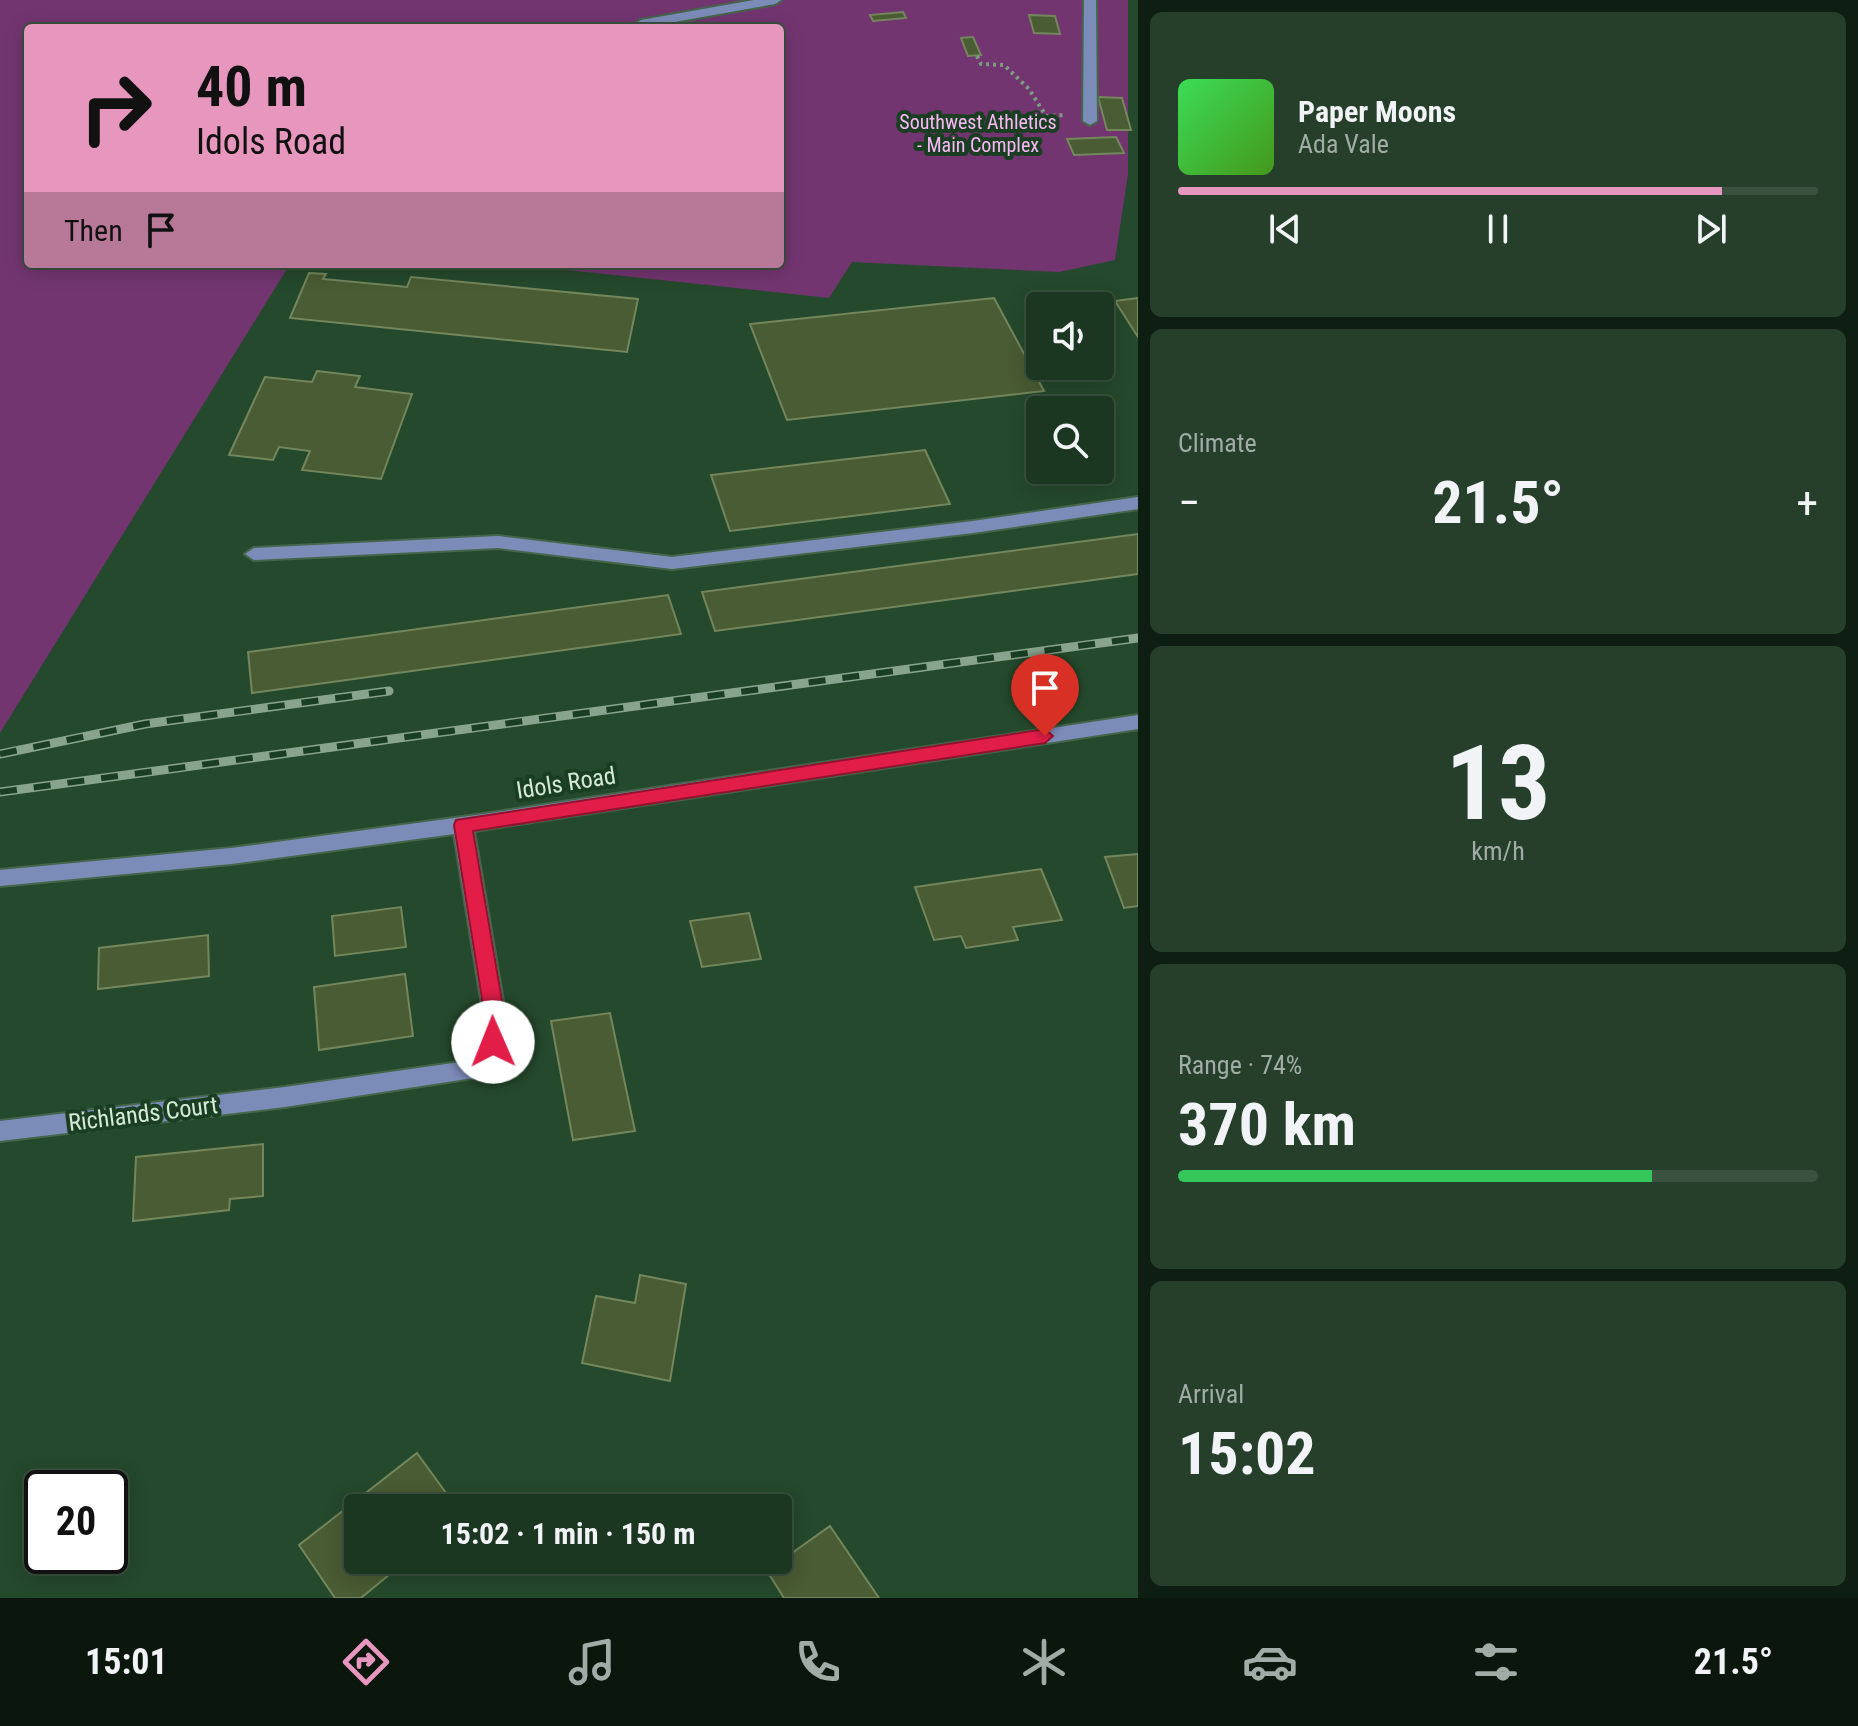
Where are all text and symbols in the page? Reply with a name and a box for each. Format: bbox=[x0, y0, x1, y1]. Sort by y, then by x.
text: 40 m bbox=[196, 54, 307, 120]
icon: right bbox=[64, 56, 168, 160]
text: Paper Moons bbox=[1298, 94, 1456, 129]
park label: Southwest Athletics - Main Complex bbox=[899, 110, 1057, 157]
text: Idols Road bbox=[196, 121, 346, 163]
text: Ada Vale bbox=[1298, 129, 1389, 159]
icon: previous bbox=[1263, 207, 1307, 251]
icon: pause bbox=[1476, 207, 1520, 251]
icon: next bbox=[1689, 207, 1733, 251]
icon: arrive bbox=[139, 208, 183, 252]
text: Then bbox=[64, 213, 123, 248]
map controls bbox=[1026, 292, 1114, 484]
button: sound bbox=[1026, 292, 1114, 380]
button: search bbox=[1026, 396, 1114, 484]
text: Climate bbox=[1178, 428, 1257, 458]
text: 21.5° bbox=[1432, 467, 1564, 538]
text: − bbox=[1178, 477, 1200, 529]
text: + bbox=[1796, 477, 1818, 529]
pin bbox=[1011, 654, 1079, 736]
icon: arrive bbox=[1023, 666, 1067, 710]
text: 13 bbox=[1445, 723, 1551, 844]
street label: Idols Road bbox=[514, 761, 618, 805]
text: km/h bbox=[1471, 836, 1525, 866]
position arrow bbox=[451, 1000, 535, 1084]
text: Range · 74% bbox=[1178, 1050, 1302, 1080]
text: 370 km bbox=[1178, 1089, 1356, 1160]
street label: Richlands Court bbox=[67, 1091, 219, 1137]
text: Arrival bbox=[1178, 1379, 1244, 1409]
text: 15:02 bbox=[1178, 1418, 1316, 1489]
speed limit sign: 20 bbox=[24, 1470, 128, 1574]
text: 15:02 · 1 min · 150 m bbox=[441, 1516, 695, 1551]
icon: directions bbox=[338, 1634, 394, 1690]
icon: music bbox=[564, 1634, 620, 1690]
icon: phone bbox=[790, 1634, 846, 1690]
icon: climate bbox=[1016, 1634, 1072, 1690]
icon: car bbox=[1242, 1634, 1298, 1690]
icon: filters bbox=[1468, 1634, 1524, 1690]
text: 15:01 bbox=[85, 1641, 168, 1683]
text: 21.5° bbox=[1694, 1641, 1773, 1683]

